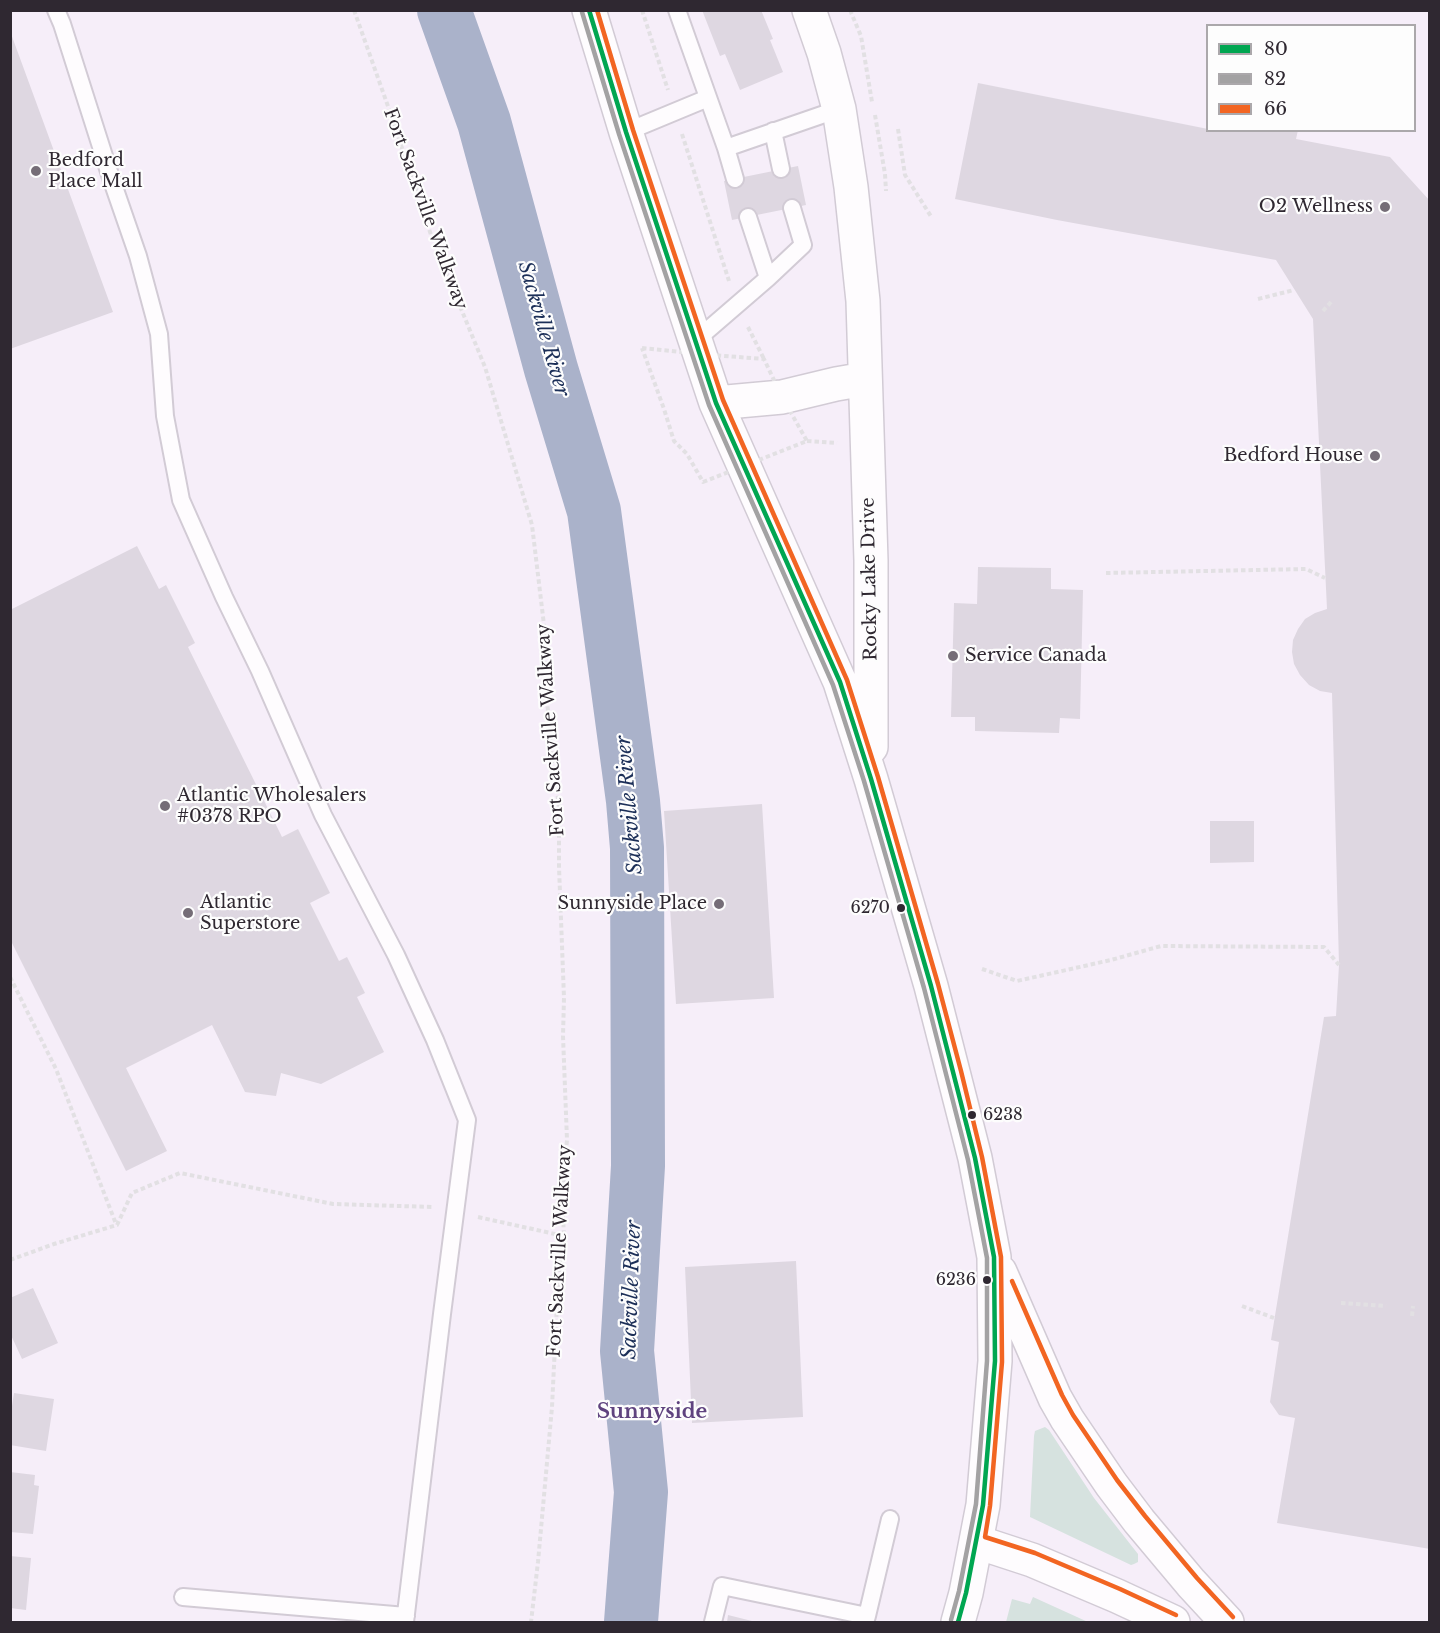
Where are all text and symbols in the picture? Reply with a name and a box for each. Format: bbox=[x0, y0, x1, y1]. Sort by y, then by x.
legend bbox=[1206, 24, 1416, 132]
text: 80 bbox=[1264, 38, 1288, 60]
text: 82 bbox=[1264, 68, 1286, 90]
text: 66 bbox=[1264, 98, 1287, 120]
street label: Fort Sackville Walkway bbox=[378, 105, 472, 313]
place label: Bedford Place Mall bbox=[48, 150, 143, 192]
marker: Bedford Place Mall bbox=[29, 164, 43, 178]
place label: O2 Wellness bbox=[1259, 196, 1373, 218]
marker: O2 Wellness bbox=[1378, 200, 1392, 214]
water label: Sackville River bbox=[512, 259, 574, 399]
place label: Bedford House bbox=[1224, 445, 1363, 467]
marker: Bedford House bbox=[1368, 449, 1382, 463]
street label: Rocky Lake Drive bbox=[858, 497, 882, 661]
street label: Fort Sackville Walkway bbox=[533, 623, 569, 837]
place label: Service Canada bbox=[965, 645, 1107, 667]
marker: Service Canada bbox=[946, 649, 960, 663]
water label: Sackville River bbox=[612, 735, 648, 875]
place label: Atlantic Wholesalers #0378 RPO bbox=[177, 785, 366, 828]
marker: Atlantic Wholesalers #0378 RPO bbox=[158, 799, 172, 813]
place label: Atlantic Superstore bbox=[200, 892, 300, 934]
place label: Sunnyside Place bbox=[558, 893, 707, 915]
marker: Sunnyside Place bbox=[712, 897, 726, 911]
place label: 6270 bbox=[850, 898, 890, 918]
marker: 6270 bbox=[895, 902, 907, 914]
marker: Atlantic Superstore bbox=[181, 906, 195, 920]
place label: 6238 bbox=[983, 1105, 1023, 1125]
marker: 6238 bbox=[966, 1109, 978, 1121]
street label: Fort Sackville Walkway bbox=[544, 1144, 576, 1358]
water label: Sackville River bbox=[618, 1220, 646, 1360]
place label: 6236 bbox=[936, 1270, 976, 1290]
marker: 6236 bbox=[981, 1274, 993, 1286]
district label: Sunnyside bbox=[597, 1400, 707, 1424]

